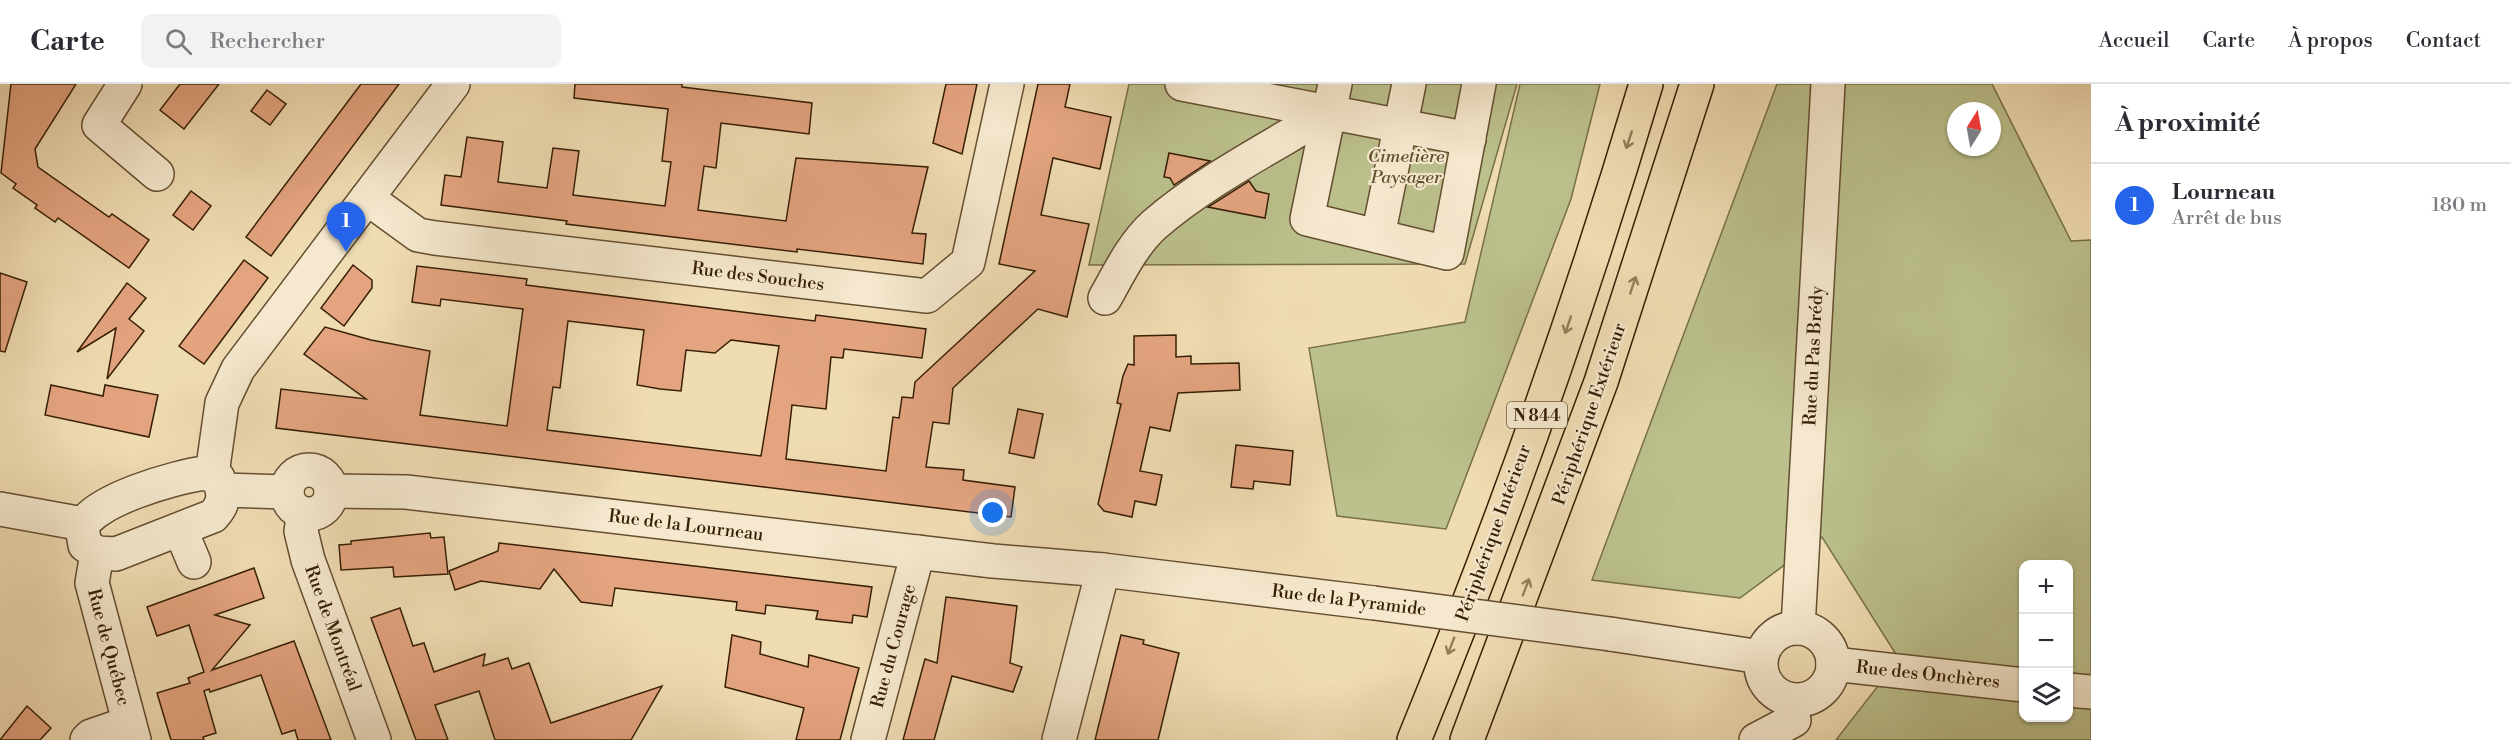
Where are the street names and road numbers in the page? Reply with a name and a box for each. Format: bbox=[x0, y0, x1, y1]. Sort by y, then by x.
street label: Rue des Souches bbox=[690, 257, 826, 296]
street label: Rue du Pas Brédy bbox=[1798, 285, 1829, 427]
street label: Périphérique Extérieur bbox=[1548, 320, 1631, 508]
road number: N 844 bbox=[1507, 402, 1567, 428]
street label: Périphérique Intérieur bbox=[1451, 441, 1536, 625]
street label: Rue de la Lourneau bbox=[607, 505, 766, 547]
street label: Rue de Montréal bbox=[299, 562, 366, 695]
street label: Rue de la Pyramide bbox=[1270, 580, 1428, 621]
street label: Rue du Courage bbox=[866, 582, 921, 711]
street label: Rue de Québec bbox=[82, 586, 135, 708]
street label: Rue des Onchères bbox=[1855, 656, 2001, 694]

